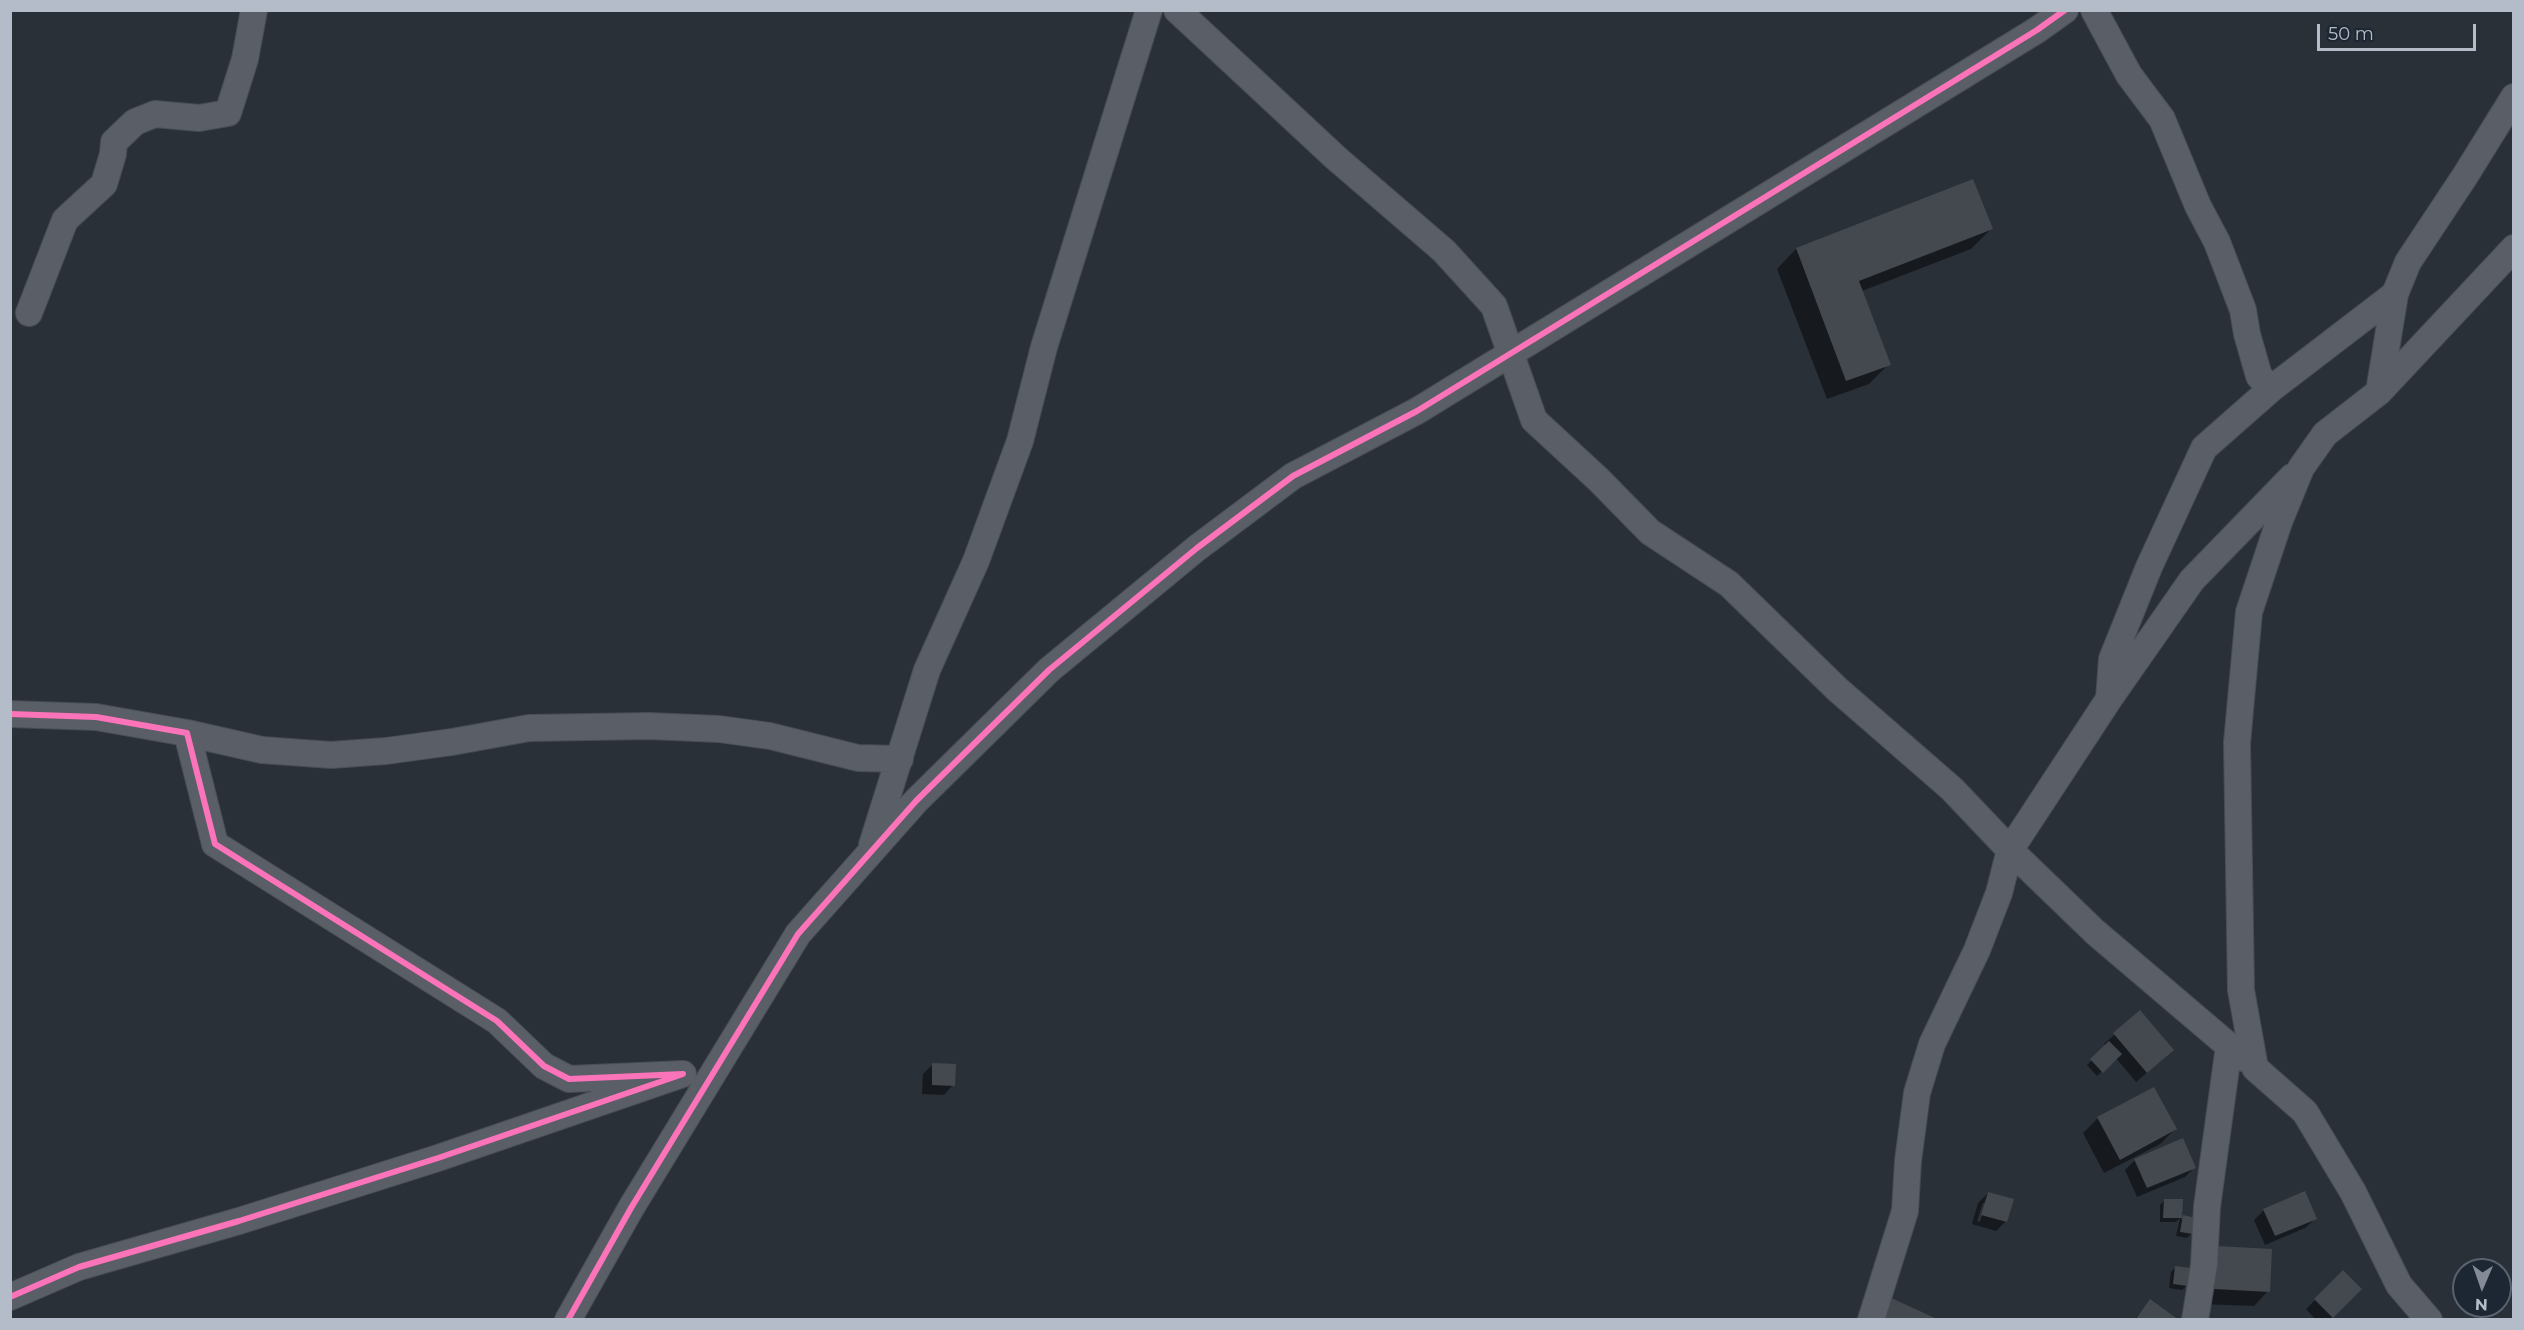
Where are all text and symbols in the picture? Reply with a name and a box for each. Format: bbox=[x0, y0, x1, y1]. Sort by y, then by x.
scale bar bbox=[2320, 12, 2479, 50]
text: 50 m bbox=[2328, 23, 2374, 45]
north arrow bbox=[2452, 1258, 2512, 1318]
text: N bbox=[2475, 1295, 2488, 1314]

